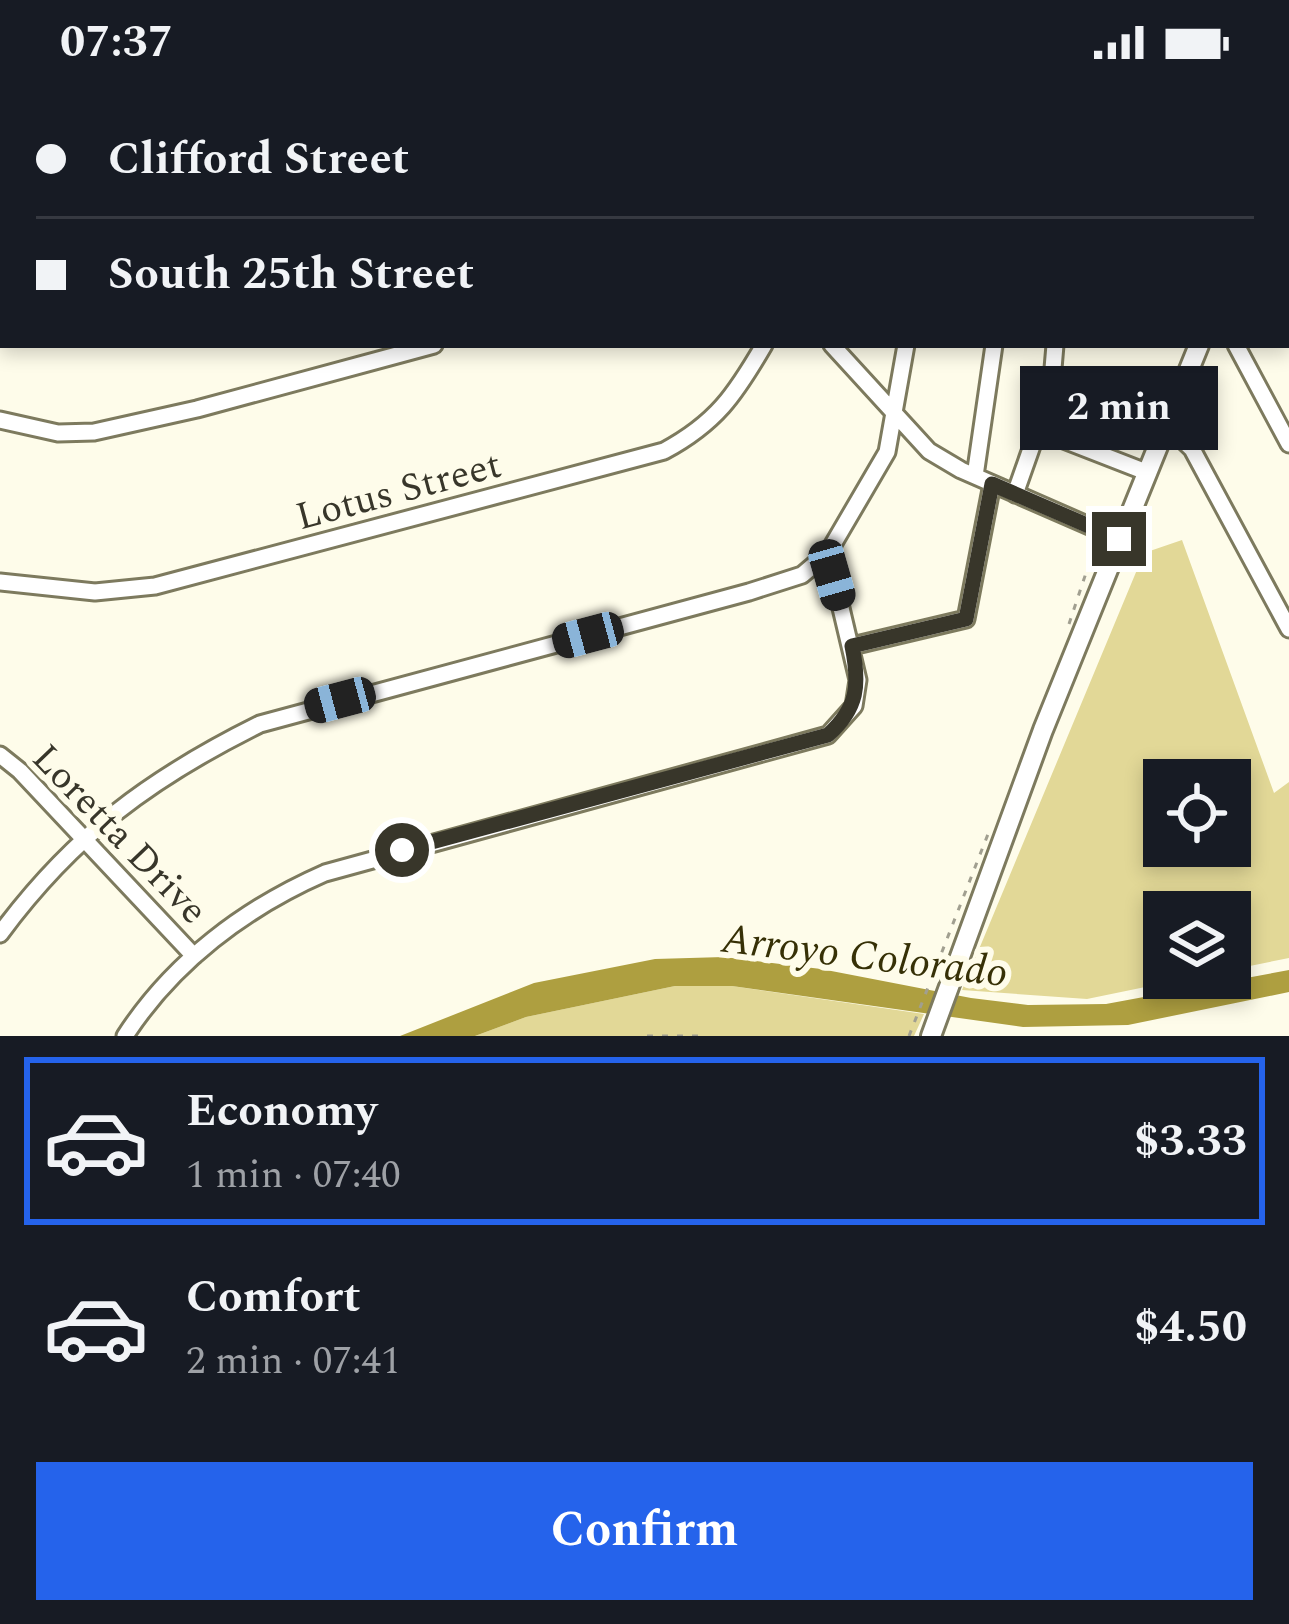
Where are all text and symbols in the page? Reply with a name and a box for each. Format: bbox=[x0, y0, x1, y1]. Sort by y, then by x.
text: 07:37 bbox=[60, 8, 173, 77]
text: Clifford Street bbox=[108, 125, 409, 194]
text: South 25th Street bbox=[108, 240, 474, 309]
callout: 2 min bbox=[1020, 365, 1218, 449]
text: 2 min bbox=[1067, 378, 1171, 437]
street label: Lotus Street bbox=[289, 436, 508, 547]
route end bbox=[1092, 512, 1146, 566]
car bbox=[805, 535, 859, 615]
car bbox=[549, 608, 627, 662]
car bbox=[301, 673, 379, 727]
street label: Loretta Drive bbox=[17, 731, 221, 939]
map controls bbox=[1143, 759, 1251, 999]
button: locate bbox=[1143, 759, 1251, 867]
route start bbox=[375, 823, 429, 877]
button: layers bbox=[1143, 891, 1251, 999]
water label: Arroyo Colorado bbox=[717, 908, 1011, 1005]
text: Economy bbox=[186, 1077, 377, 1146]
icon: car bbox=[42, 1087, 150, 1195]
text: $3.33 bbox=[1134, 1107, 1247, 1176]
text: 1 min · 07:40 bbox=[186, 1146, 401, 1205]
text: Comfort bbox=[186, 1263, 361, 1332]
icon: car bbox=[42, 1273, 150, 1381]
text: $4.50 bbox=[1134, 1293, 1247, 1362]
text: 2 min · 07:41 bbox=[186, 1332, 401, 1391]
button: Confirm bbox=[36, 1462, 1253, 1600]

